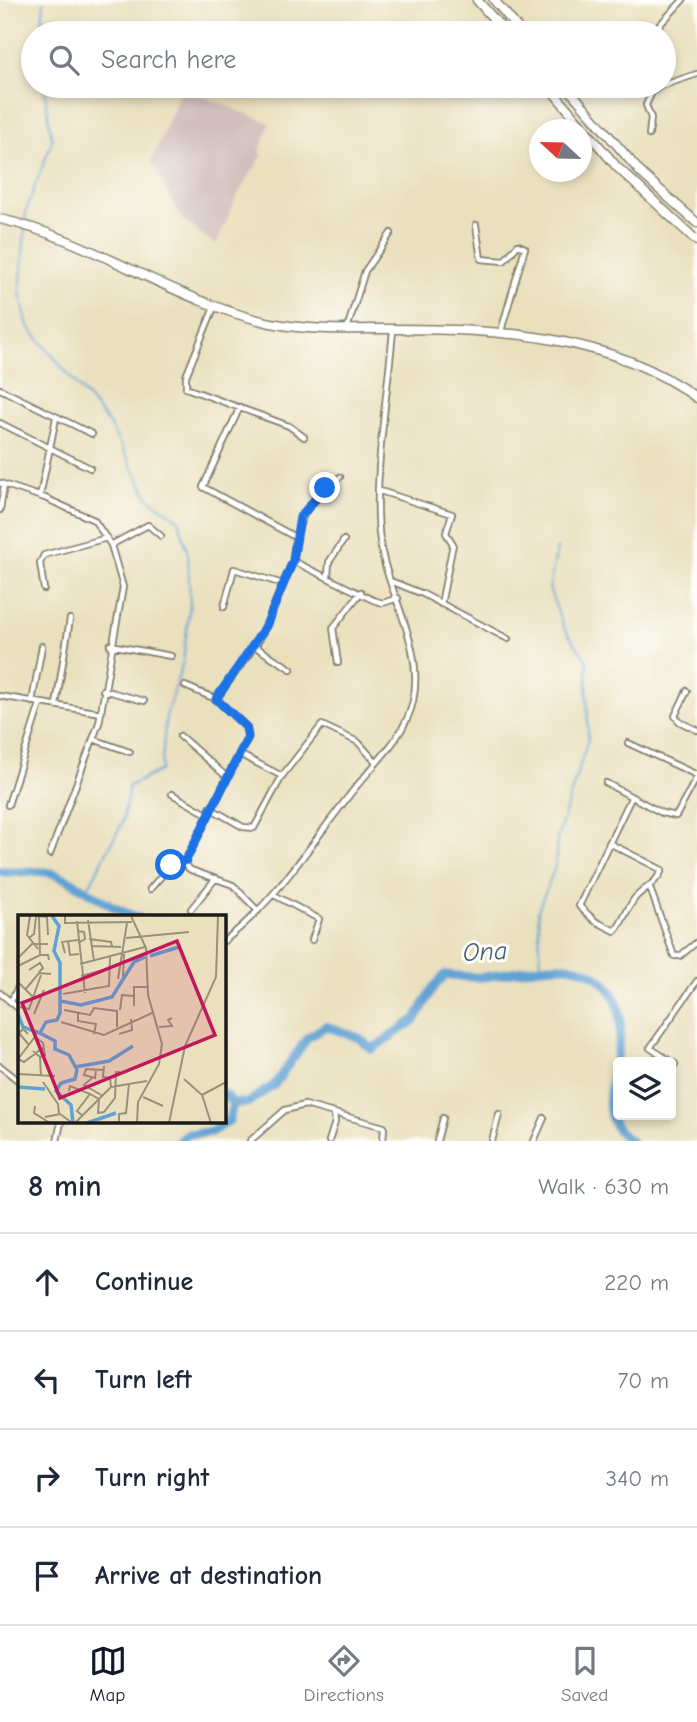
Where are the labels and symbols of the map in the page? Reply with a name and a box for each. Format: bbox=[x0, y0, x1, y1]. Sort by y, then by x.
north arrow bbox=[529, 119, 592, 182]
route end bbox=[309, 472, 340, 503]
route start bbox=[155, 849, 186, 880]
inset map bbox=[18, 915, 226, 1124]
water label: Ona bbox=[462, 936, 508, 968]

